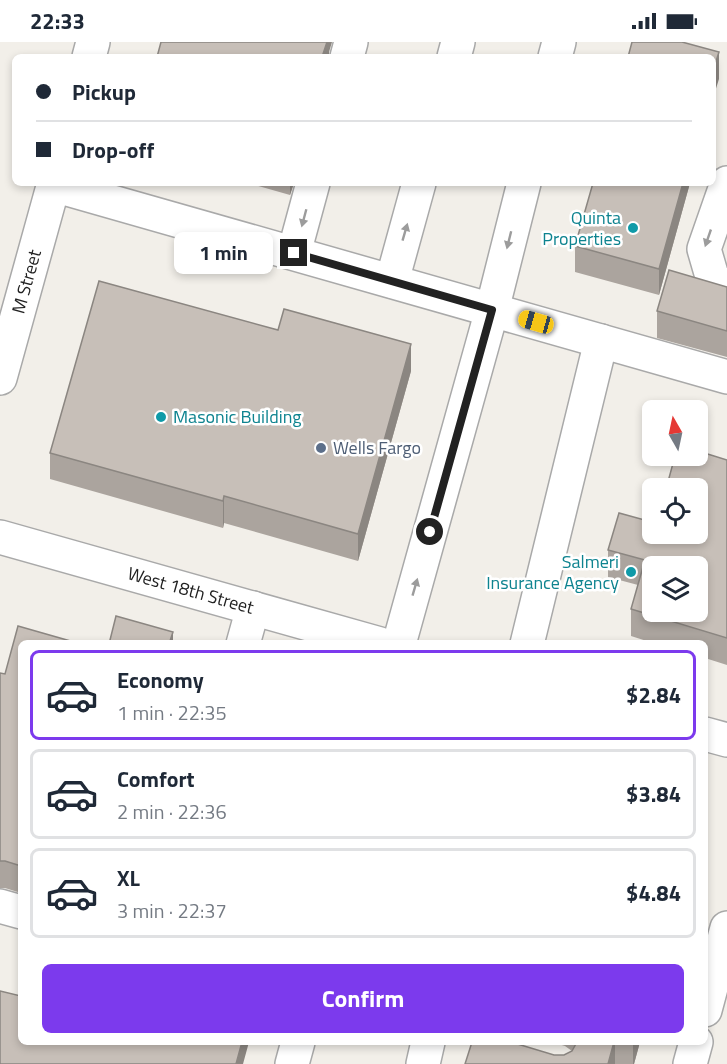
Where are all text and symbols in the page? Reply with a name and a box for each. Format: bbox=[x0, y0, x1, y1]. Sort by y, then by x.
text: 22:33 bbox=[30, 4, 85, 38]
text: Pickup bbox=[72, 75, 136, 109]
text: Drop-off bbox=[72, 133, 154, 167]
place label: Quinta Properties bbox=[542, 204, 621, 252]
one-way arrow bbox=[298, 209, 308, 227]
marker: Quinta Properties bbox=[626, 221, 640, 235]
one-way arrow bbox=[401, 223, 411, 241]
one-way arrow bbox=[703, 229, 712, 247]
one-way arrow bbox=[504, 231, 514, 249]
callout: 1 min bbox=[174, 232, 273, 274]
text: 1 min bbox=[199, 237, 248, 268]
route end bbox=[280, 239, 307, 266]
street label: M Street bbox=[4, 246, 48, 317]
car bbox=[516, 308, 556, 336]
north arrow bbox=[642, 400, 708, 466]
map controls bbox=[642, 400, 708, 622]
place label: Masonic Building bbox=[173, 403, 302, 430]
marker: Masonic Building bbox=[154, 410, 168, 424]
place label: Wells Fargo bbox=[333, 434, 421, 461]
marker: Wells Fargo bbox=[314, 441, 328, 455]
button: locate bbox=[642, 478, 708, 544]
route start bbox=[416, 518, 443, 545]
place label: Salmeri Insurance Agency bbox=[486, 548, 619, 596]
button: layers bbox=[642, 556, 708, 622]
street label: West 18th Street bbox=[125, 560, 258, 621]
marker: Salmeri Insurance Agency bbox=[624, 565, 638, 579]
one-way arrow bbox=[411, 578, 420, 596]
text: Economy bbox=[117, 663, 204, 697]
icon: car bbox=[45, 668, 99, 722]
text: $2.84 bbox=[626, 678, 681, 712]
text: 1 min · 22:35 bbox=[117, 697, 227, 728]
text: Comfort bbox=[117, 762, 195, 796]
icon: car bbox=[45, 767, 99, 821]
text: $3.84 bbox=[626, 777, 681, 811]
text: 2 min · 22:36 bbox=[117, 796, 227, 827]
text: XL bbox=[117, 861, 140, 895]
icon: car bbox=[45, 866, 99, 920]
text: $4.84 bbox=[626, 876, 681, 910]
text: 3 min · 22:37 bbox=[117, 895, 227, 926]
button: Confirm bbox=[42, 964, 684, 1033]

